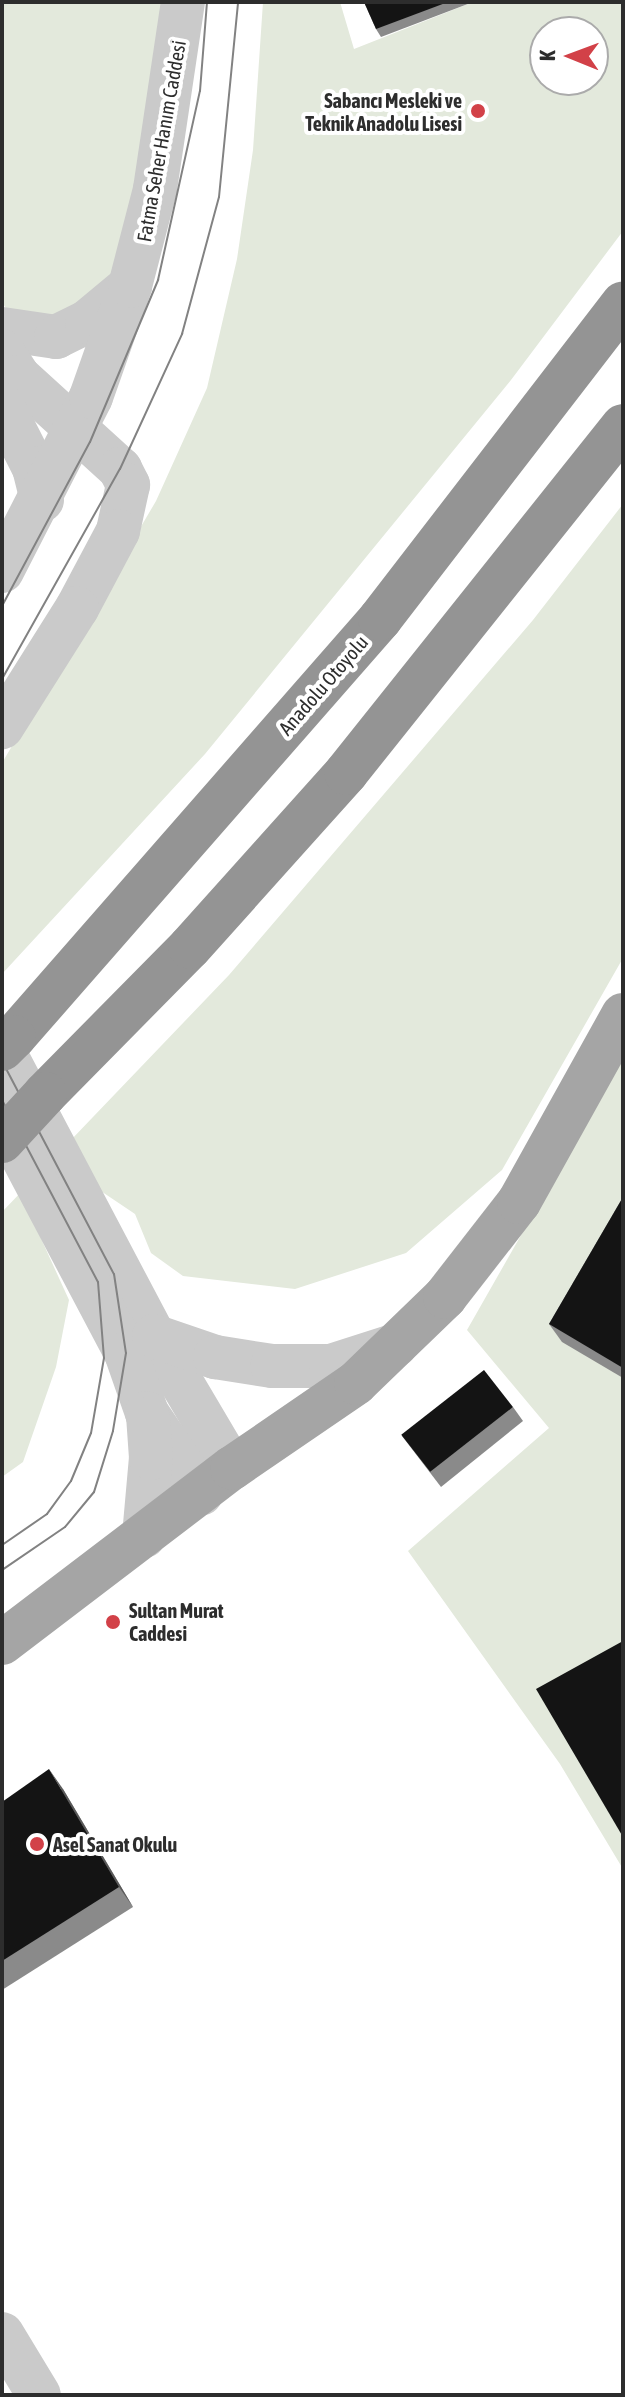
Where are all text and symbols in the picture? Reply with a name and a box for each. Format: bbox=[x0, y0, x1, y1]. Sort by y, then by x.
north arrow bbox=[529, 16, 609, 96]
street label: Fatma Seher Hanım Caddesi bbox=[131, 38, 191, 244]
text: K bbox=[534, 50, 560, 61]
place label: Sabancı Mesleki ve Teknik Anadolu Lisesi bbox=[305, 88, 462, 135]
marker: Sabancı Mesleki ve Teknik Anadolu Lisesi bbox=[469, 102, 487, 120]
street label: Anadolu Otoyolu bbox=[273, 630, 373, 740]
place label: Sultan Murat Caddesi bbox=[129, 1598, 223, 1645]
marker: Sultan Murat Caddesi bbox=[104, 1613, 122, 1631]
place label: Asel Sanat Okulu bbox=[53, 1832, 177, 1856]
marker: Asel Sanat Okulu bbox=[28, 1835, 46, 1853]

